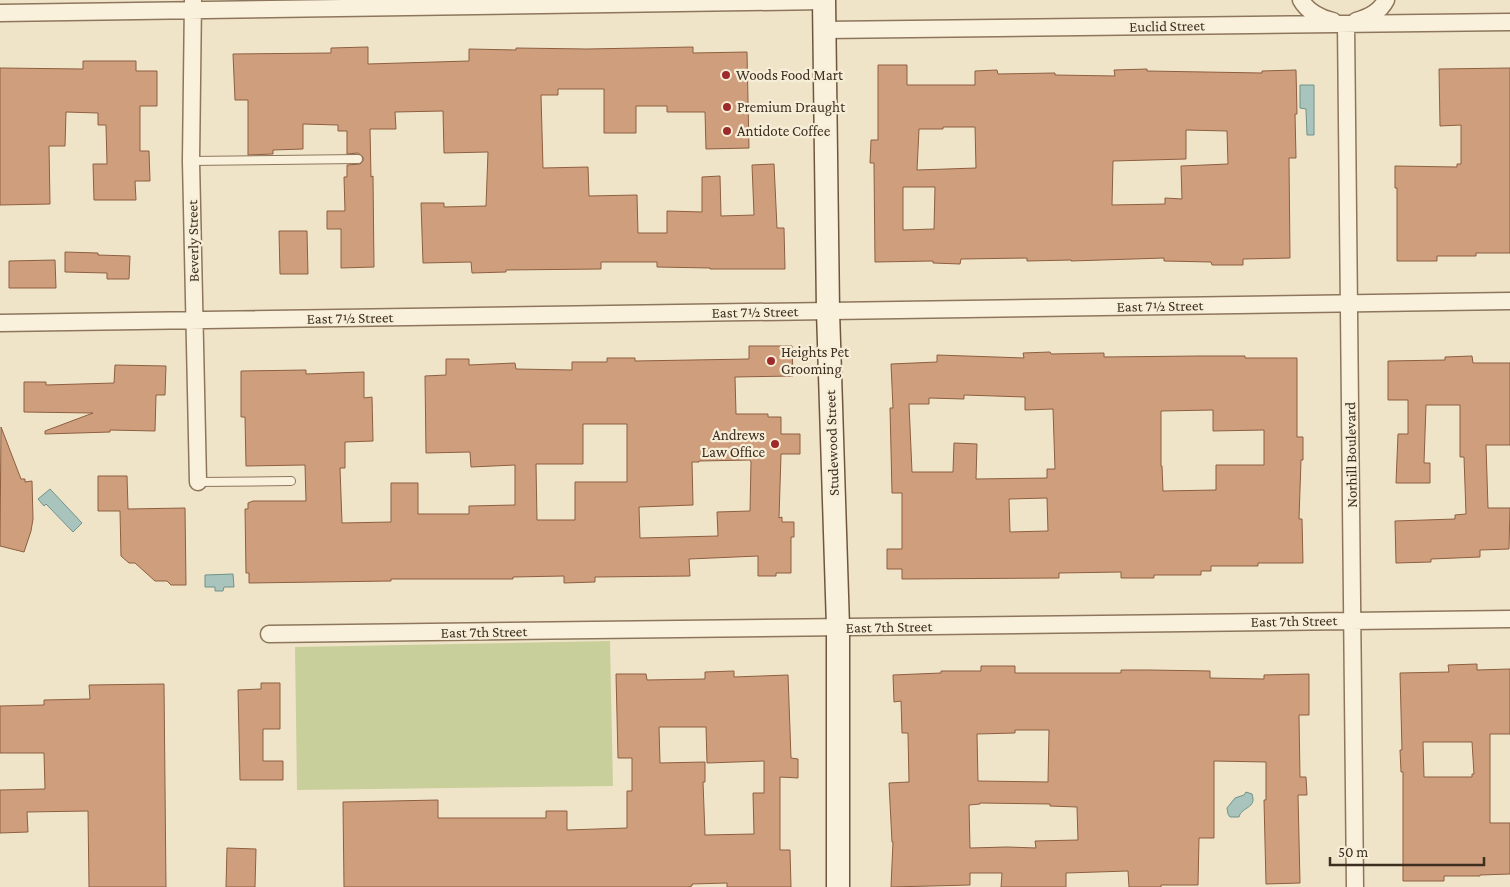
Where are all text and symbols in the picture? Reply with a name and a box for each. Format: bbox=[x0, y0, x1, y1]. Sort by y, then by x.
street label: Euclid Street bbox=[1129, 17, 1206, 35]
place label: Woods Food Mart bbox=[736, 67, 844, 83]
marker: Woods Food Mart bbox=[720, 69, 732, 81]
place label: Premium Draught bbox=[737, 99, 846, 116]
marker: Premium Draught bbox=[721, 101, 733, 113]
place label: Antidote Coffee bbox=[737, 123, 831, 139]
marker: Antidote Coffee bbox=[721, 125, 733, 137]
street label: Beverly Street bbox=[184, 199, 203, 282]
street label: East 7½ Street bbox=[1116, 297, 1205, 315]
street label: East 7½ Street bbox=[711, 303, 800, 321]
street label: East 7½ Street bbox=[306, 309, 395, 327]
place label: Heights Pet Grooming bbox=[781, 344, 850, 378]
marker: Heights Pet Grooming bbox=[765, 355, 777, 367]
street label: Studewood Street bbox=[822, 389, 842, 496]
street label: Norhill Boulevard bbox=[1342, 402, 1360, 508]
place label: Andrews Law Office bbox=[702, 427, 765, 460]
marker: Andrews Law Office bbox=[769, 438, 781, 450]
street label: East 7th Street bbox=[1251, 612, 1338, 630]
street label: East 7th Street bbox=[846, 618, 933, 636]
street label: East 7th Street bbox=[441, 623, 528, 641]
scale bar bbox=[1330, 834, 1484, 866]
text: 50 m bbox=[1338, 844, 1368, 860]

